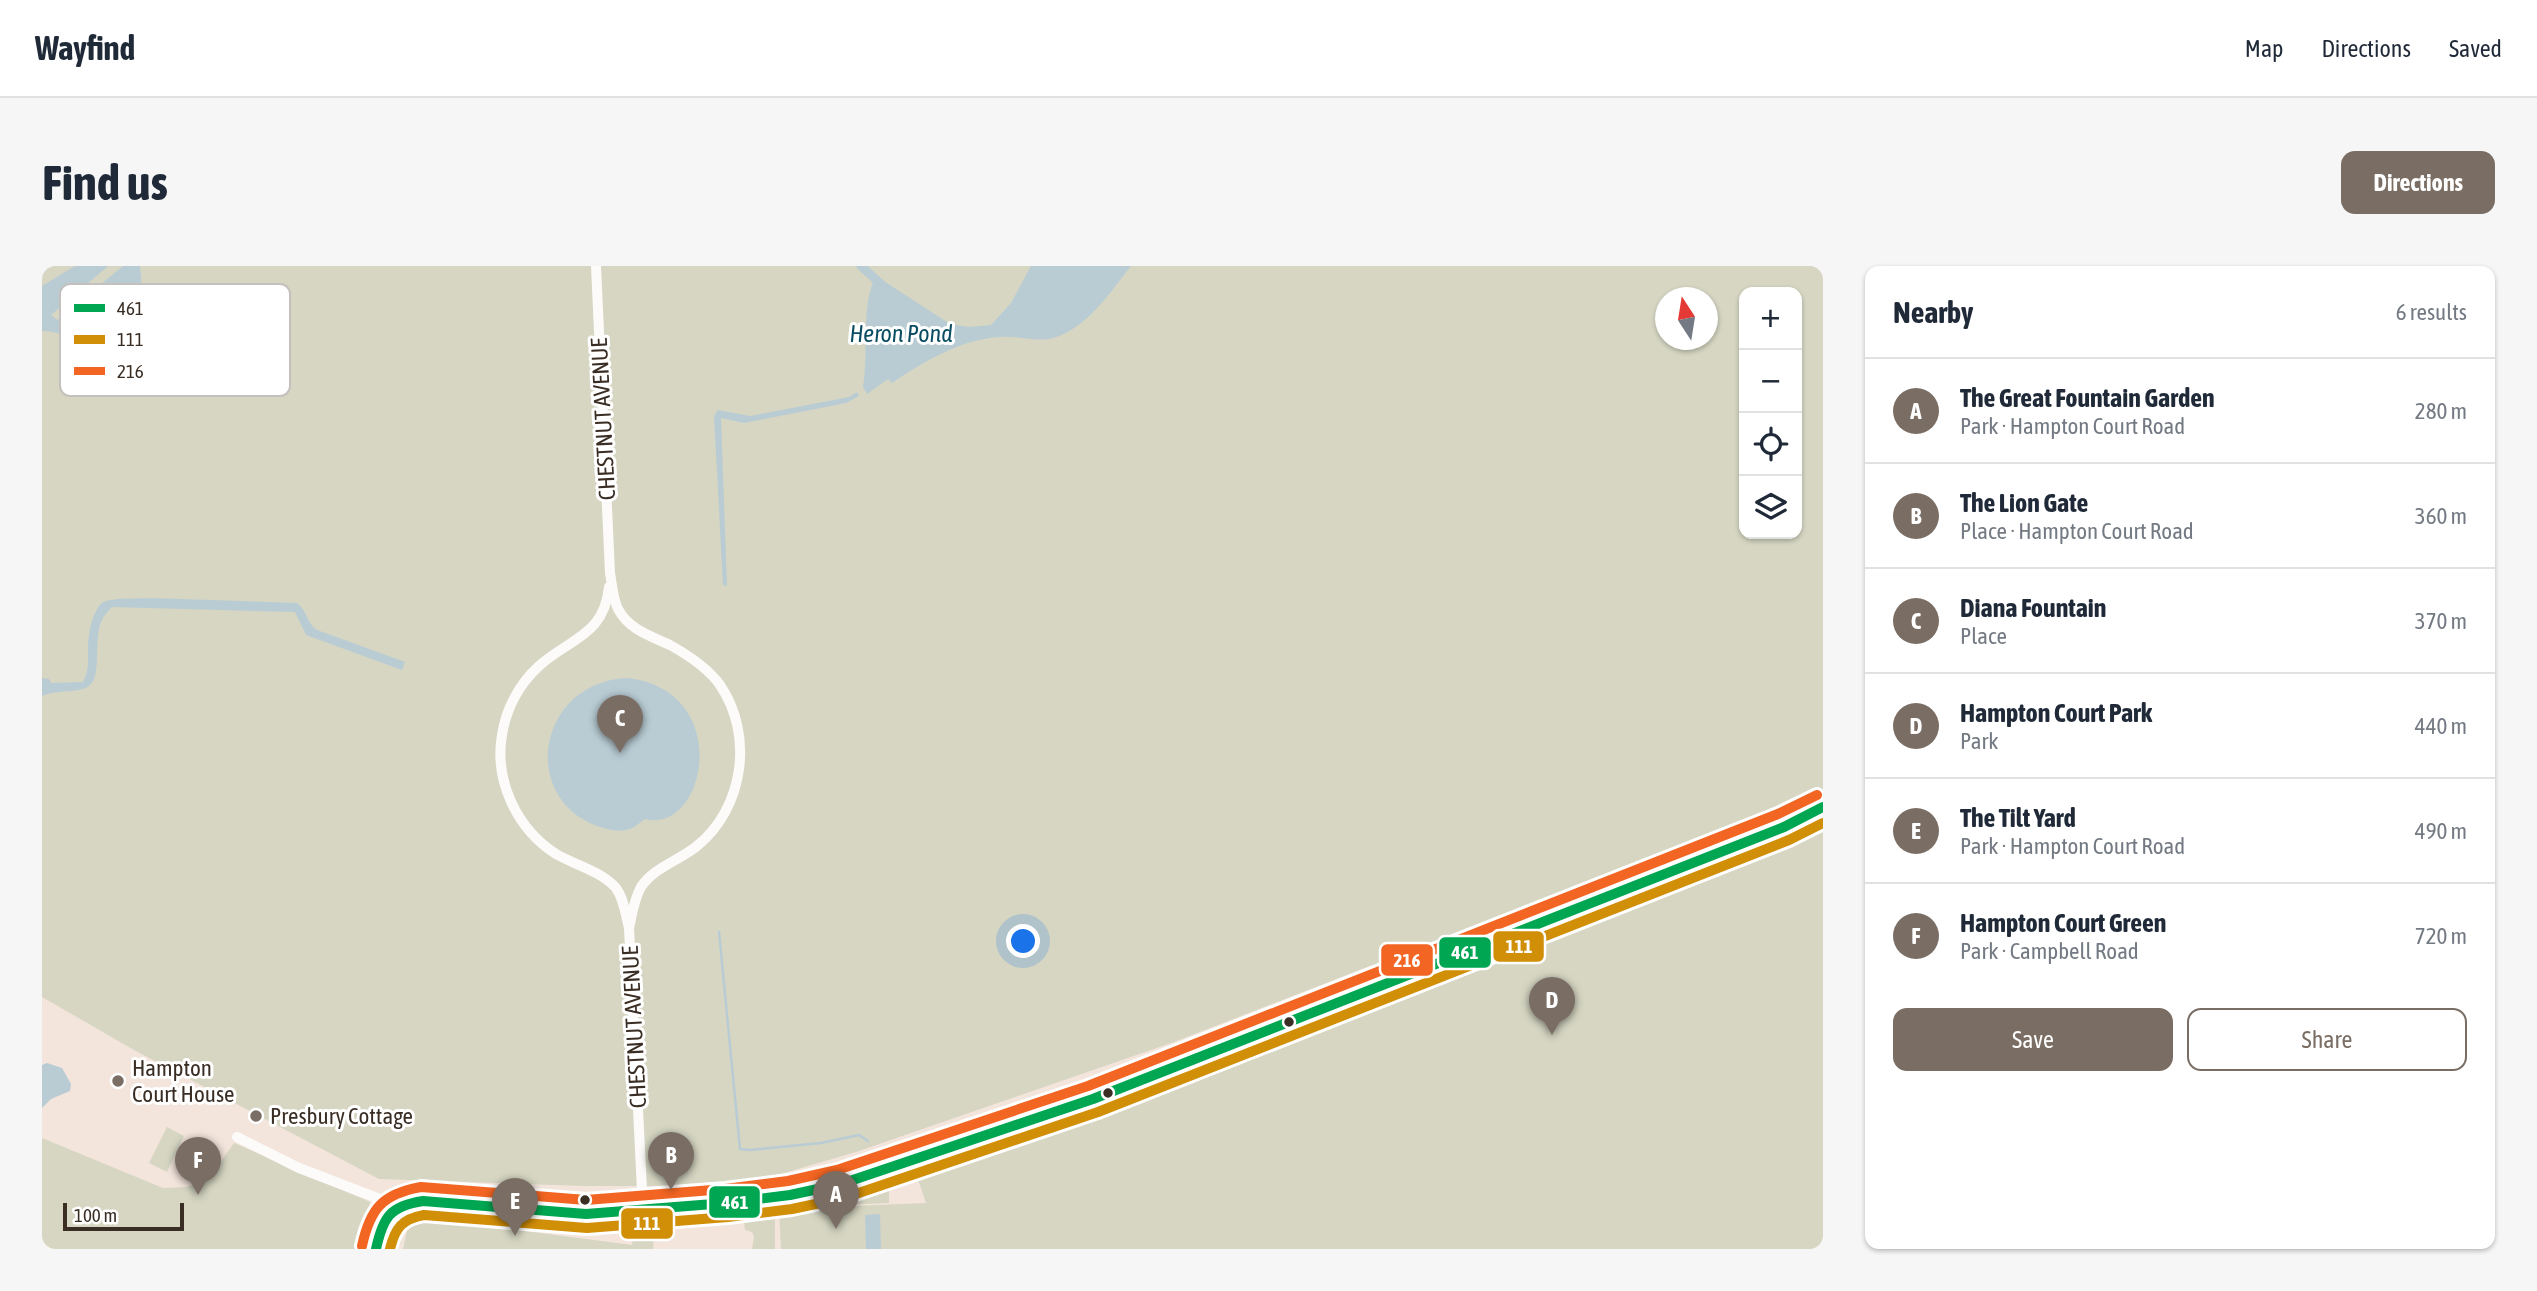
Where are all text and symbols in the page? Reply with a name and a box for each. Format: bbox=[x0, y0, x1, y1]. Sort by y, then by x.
text: Wayfind bbox=[35, 29, 135, 67]
text: Map bbox=[2245, 35, 2283, 62]
text: Directions bbox=[2321, 35, 2411, 62]
text: Saved bbox=[2449, 35, 2502, 62]
button: Directions bbox=[2341, 151, 2495, 214]
text: Find us bbox=[42, 154, 168, 210]
legend bbox=[60, 284, 290, 396]
north arrow bbox=[1655, 287, 1718, 350]
map controls bbox=[1739, 287, 1802, 539]
button: + bbox=[1739, 287, 1802, 350]
text: Nearby bbox=[1893, 295, 1973, 329]
text: 461 bbox=[117, 297, 144, 319]
text: 6 results bbox=[2396, 299, 2467, 325]
water label: Heron Pond bbox=[849, 320, 953, 347]
text: 111 bbox=[117, 328, 144, 350]
street label: CHESTNUT AVENUE bbox=[586, 337, 620, 501]
button: − bbox=[1739, 350, 1802, 413]
text: 216 bbox=[117, 360, 144, 382]
text: The Great Fountain Garden bbox=[1960, 383, 2215, 413]
text: A bbox=[1910, 398, 1922, 424]
text: 280 m bbox=[2415, 398, 2467, 424]
button: locate bbox=[1739, 413, 1802, 476]
text: Park · Hampton Court Road bbox=[1960, 413, 2185, 439]
button: layers bbox=[1739, 476, 1802, 539]
text: The Lion Gate bbox=[1960, 488, 2088, 518]
text: B bbox=[1911, 503, 1921, 529]
text: 360 m bbox=[2415, 503, 2467, 529]
text: Place · Hampton Court Road bbox=[1960, 518, 2194, 544]
text: Diana Fountain bbox=[1960, 593, 2106, 623]
text: C bbox=[1911, 608, 1921, 634]
text: 370 m bbox=[2415, 608, 2467, 634]
text: Place bbox=[1960, 623, 2007, 649]
pin: C bbox=[597, 695, 643, 753]
text: Hampton Court Park bbox=[1960, 698, 2152, 728]
text: D bbox=[1910, 713, 1922, 739]
text: 440 m bbox=[2415, 713, 2467, 739]
text: Park bbox=[1960, 728, 1998, 754]
text: The Tilt Yard bbox=[1960, 803, 2076, 833]
text: E bbox=[1911, 818, 1921, 844]
text: 490 m bbox=[2415, 818, 2467, 844]
text: Park · Hampton Court Road bbox=[1960, 833, 2185, 859]
text: Hampton Court Green bbox=[1960, 908, 2166, 938]
text: F bbox=[1911, 923, 1921, 949]
text: 720 m bbox=[2415, 923, 2467, 949]
your location bbox=[1006, 924, 1040, 958]
line badge: 111 bbox=[1492, 930, 1545, 963]
text: 111 bbox=[1506, 935, 1532, 957]
line badge: 461 bbox=[1438, 936, 1492, 969]
text: Park · Campbell Road bbox=[1960, 938, 2139, 964]
text: 461 bbox=[1451, 941, 1478, 963]
line badge: 216 bbox=[1380, 943, 1434, 977]
street label: CHESTNUT AVENUE bbox=[617, 945, 651, 1109]
text: 216 bbox=[1394, 949, 1420, 971]
pin: D bbox=[1529, 977, 1575, 1035]
button: Save bbox=[1893, 1008, 2173, 1071]
button: Share bbox=[2187, 1008, 2467, 1071]
unlabelled marker bbox=[1282, 1015, 1296, 1029]
place label: Hampton Court House bbox=[132, 1055, 234, 1107]
marker: Hampton Court House bbox=[110, 1073, 126, 1089]
unlabelled marker bbox=[1101, 1086, 1115, 1100]
place label: Presbury Cottage bbox=[270, 1103, 413, 1129]
marker: Presbury Cottage bbox=[248, 1108, 264, 1124]
pin: B bbox=[648, 1132, 694, 1190]
pin: F bbox=[175, 1137, 221, 1195]
pin: A bbox=[813, 1171, 859, 1229]
pin: E bbox=[492, 1178, 538, 1236]
line badge: 461 bbox=[708, 1185, 761, 1219]
text: 461 bbox=[721, 1191, 748, 1213]
unlabelled marker bbox=[578, 1193, 592, 1207]
scale bar bbox=[63, 1200, 184, 1232]
text: 100 m bbox=[74, 1204, 117, 1226]
line badge: 111 bbox=[620, 1207, 674, 1240]
text: 111 bbox=[634, 1212, 660, 1234]

